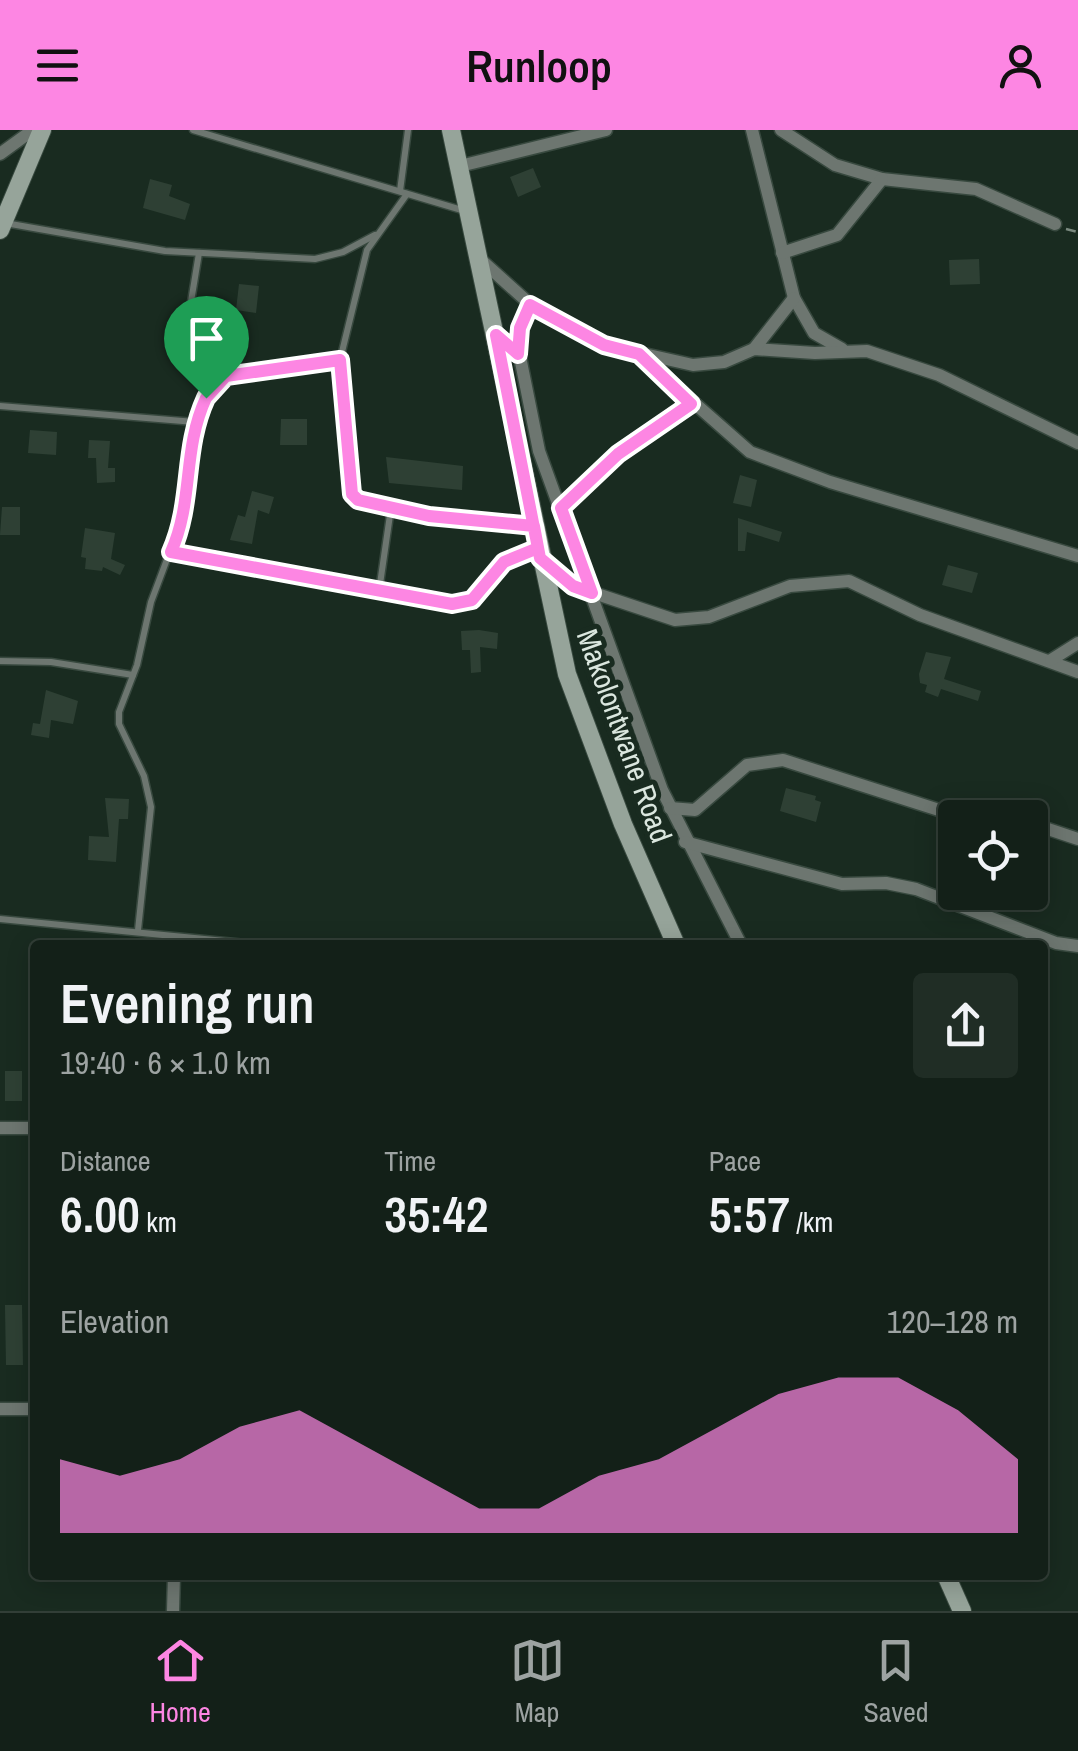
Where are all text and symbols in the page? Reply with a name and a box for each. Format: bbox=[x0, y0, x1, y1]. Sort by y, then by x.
text: Runloop bbox=[466, 35, 612, 96]
icon: menu bbox=[30, 38, 85, 93]
icon: person bbox=[993, 38, 1048, 93]
pin bbox=[164, 296, 249, 399]
icon: arrive bbox=[179, 311, 234, 366]
street label: Makolontwane Road bbox=[568, 623, 682, 848]
map controls bbox=[938, 800, 1048, 910]
button: locate bbox=[938, 800, 1048, 910]
text: Evening run bbox=[60, 966, 315, 1040]
button: share bbox=[913, 973, 1018, 1078]
text: 19:40 · 6 × 1.0 km bbox=[60, 1041, 271, 1084]
text: Distance bbox=[60, 1142, 151, 1180]
text: Time bbox=[384, 1142, 436, 1180]
text: Pace bbox=[709, 1142, 761, 1180]
text: 6.00 bbox=[60, 1180, 140, 1248]
text: 35:42 bbox=[384, 1180, 488, 1248]
text: 5:57 bbox=[709, 1180, 790, 1248]
text: km bbox=[140, 1203, 177, 1241]
text: /km bbox=[790, 1203, 833, 1241]
text: Elevation bbox=[60, 1300, 169, 1343]
text: 120–128 m bbox=[887, 1300, 1018, 1343]
tab: Home bbox=[149, 1633, 211, 1731]
tab: Map bbox=[510, 1633, 565, 1731]
tab: Saved bbox=[863, 1633, 929, 1731]

